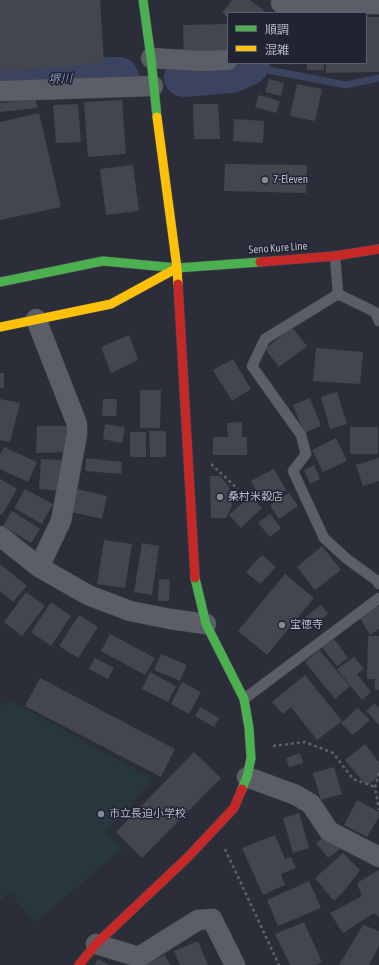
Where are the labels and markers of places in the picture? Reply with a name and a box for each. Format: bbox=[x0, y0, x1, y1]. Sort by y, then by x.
place label: 7-Eleven bbox=[273, 173, 308, 187]
marker: 7-Eleven bbox=[260, 175, 270, 185]
place label: 桑村米穀店 bbox=[228, 490, 283, 504]
marker: 桑村米穀店 bbox=[215, 492, 225, 502]
place label: 宝徳寺 bbox=[290, 618, 323, 632]
marker: 宝徳寺 bbox=[277, 620, 287, 630]
place label: 市立長迫小学校 bbox=[109, 807, 186, 821]
marker: 市立長迫小学校 bbox=[96, 809, 106, 819]

